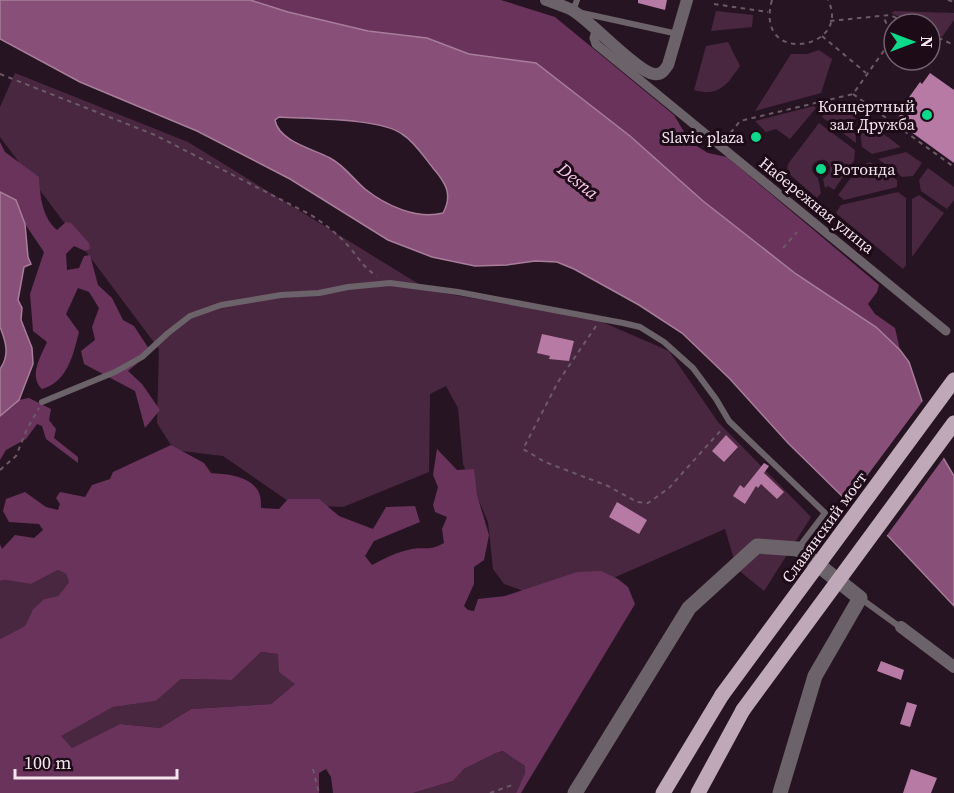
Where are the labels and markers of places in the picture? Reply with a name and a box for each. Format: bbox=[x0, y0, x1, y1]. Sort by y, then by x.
place label: Концертный зал Дружба bbox=[818, 95, 916, 135]
marker: Концертный зал Дружба bbox=[920, 108, 934, 122]
place label: Slavic plaza bbox=[662, 126, 745, 148]
marker: Slavic plaza bbox=[749, 130, 763, 144]
place label: Ротонда bbox=[833, 158, 896, 180]
marker: Ротонда bbox=[814, 162, 828, 176]

